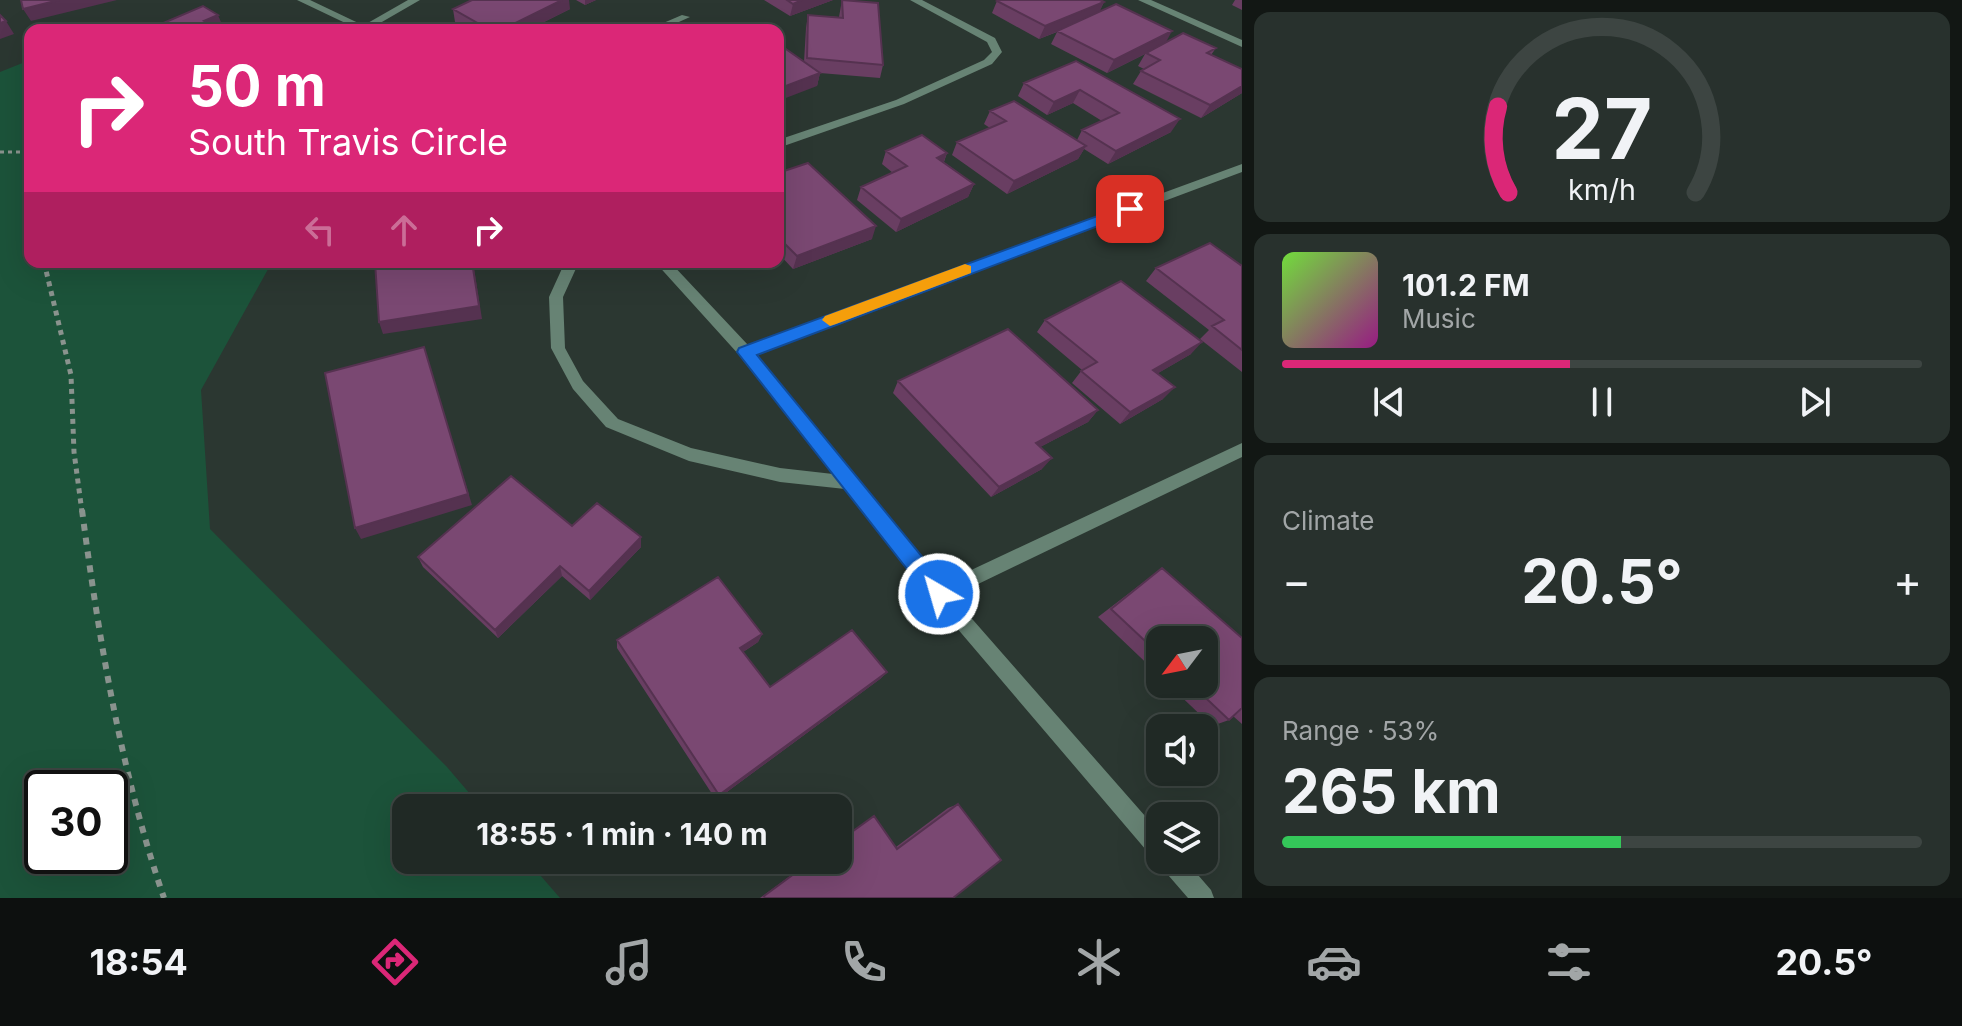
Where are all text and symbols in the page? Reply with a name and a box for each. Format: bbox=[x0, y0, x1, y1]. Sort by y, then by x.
text: 50 m bbox=[188, 52, 326, 120]
icon: right bbox=[56, 56, 160, 160]
text: 27 bbox=[1552, 77, 1652, 178]
text: South Travis Circle bbox=[188, 120, 508, 164]
text: km/h bbox=[1568, 172, 1636, 207]
pin bbox=[1096, 175, 1164, 243]
icon: arrive bbox=[1108, 187, 1152, 231]
icon: left bbox=[298, 208, 342, 252]
icon: ahead bbox=[382, 208, 426, 252]
icon: right bbox=[466, 208, 510, 252]
text: 101.2 FM bbox=[1402, 267, 1530, 303]
text: Music bbox=[1402, 303, 1476, 334]
icon: previous bbox=[1367, 380, 1411, 424]
icon: pause bbox=[1580, 380, 1624, 424]
icon: next bbox=[1793, 380, 1837, 424]
text: Climate bbox=[1282, 505, 1374, 536]
text: 20.5° bbox=[1521, 545, 1683, 617]
position arrow bbox=[897, 552, 981, 636]
text: − bbox=[1282, 554, 1311, 608]
text: + bbox=[1893, 554, 1922, 608]
north arrow bbox=[1146, 626, 1218, 698]
map controls bbox=[1146, 626, 1218, 874]
button: sound bbox=[1146, 714, 1218, 786]
text: Range · 53% bbox=[1282, 715, 1439, 746]
text: 265 km bbox=[1282, 755, 1501, 827]
speed limit sign: 30 bbox=[24, 770, 128, 874]
button: layers bbox=[1146, 802, 1218, 874]
text: 18:55 · 1 min · 140 m bbox=[476, 816, 768, 852]
icon: directions bbox=[367, 934, 423, 990]
icon: music bbox=[601, 934, 657, 990]
icon: phone bbox=[836, 934, 892, 990]
icon: climate bbox=[1071, 934, 1127, 990]
icon: car bbox=[1306, 934, 1362, 990]
icon: filters bbox=[1541, 934, 1597, 990]
text: 18:54 bbox=[89, 940, 188, 984]
text: 20.5° bbox=[1775, 940, 1873, 984]

